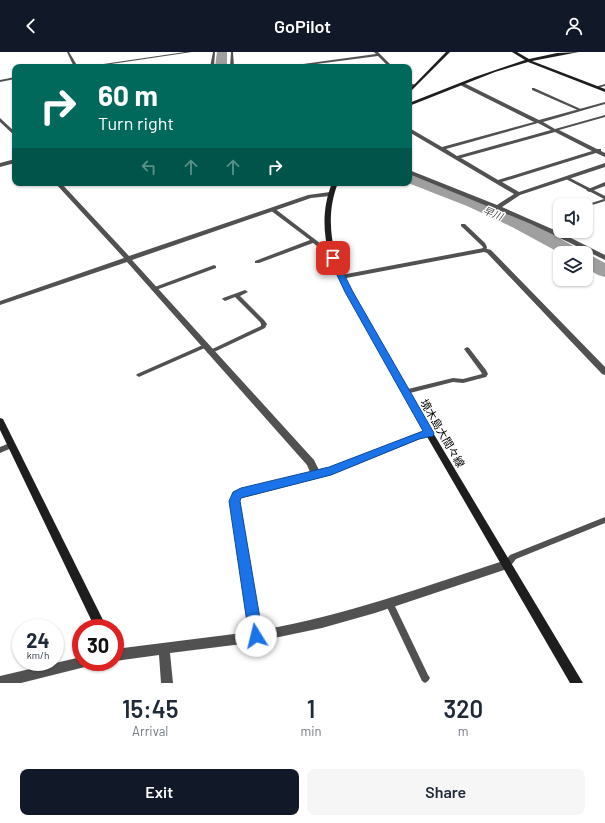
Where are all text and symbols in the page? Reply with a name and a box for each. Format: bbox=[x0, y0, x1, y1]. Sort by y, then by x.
icon: back bbox=[20, 15, 42, 37]
text: GoPilot bbox=[274, 15, 331, 37]
icon: person bbox=[563, 15, 585, 37]
text: 60 m bbox=[98, 78, 158, 112]
icon: right bbox=[32, 80, 84, 132]
text: Turn right bbox=[98, 112, 174, 134]
icon: left bbox=[138, 156, 160, 178]
icon: ahead bbox=[180, 156, 202, 178]
icon: ahead bbox=[222, 156, 244, 178]
icon: right bbox=[264, 156, 286, 178]
map controls bbox=[553, 198, 593, 286]
button: sound bbox=[553, 198, 593, 238]
water label: 早川 bbox=[481, 204, 505, 223]
pin bbox=[316, 241, 350, 275]
button: layers bbox=[553, 246, 593, 286]
icon: arrive bbox=[322, 247, 344, 269]
street label: 境木島大間々線 bbox=[418, 396, 468, 470]
position arrow bbox=[235, 615, 277, 657]
speed limit sign: 30 bbox=[72, 619, 124, 671]
text: 24 bbox=[26, 628, 50, 652]
text: km/h bbox=[27, 649, 49, 661]
text: 15:45 bbox=[122, 694, 178, 723]
text: 1 bbox=[307, 694, 315, 723]
text: 320 bbox=[443, 694, 483, 723]
text: Arrival bbox=[132, 723, 168, 739]
text: min bbox=[300, 723, 321, 739]
text: m bbox=[458, 723, 469, 739]
button: Exit bbox=[20, 769, 299, 815]
button: Share bbox=[307, 769, 585, 815]

